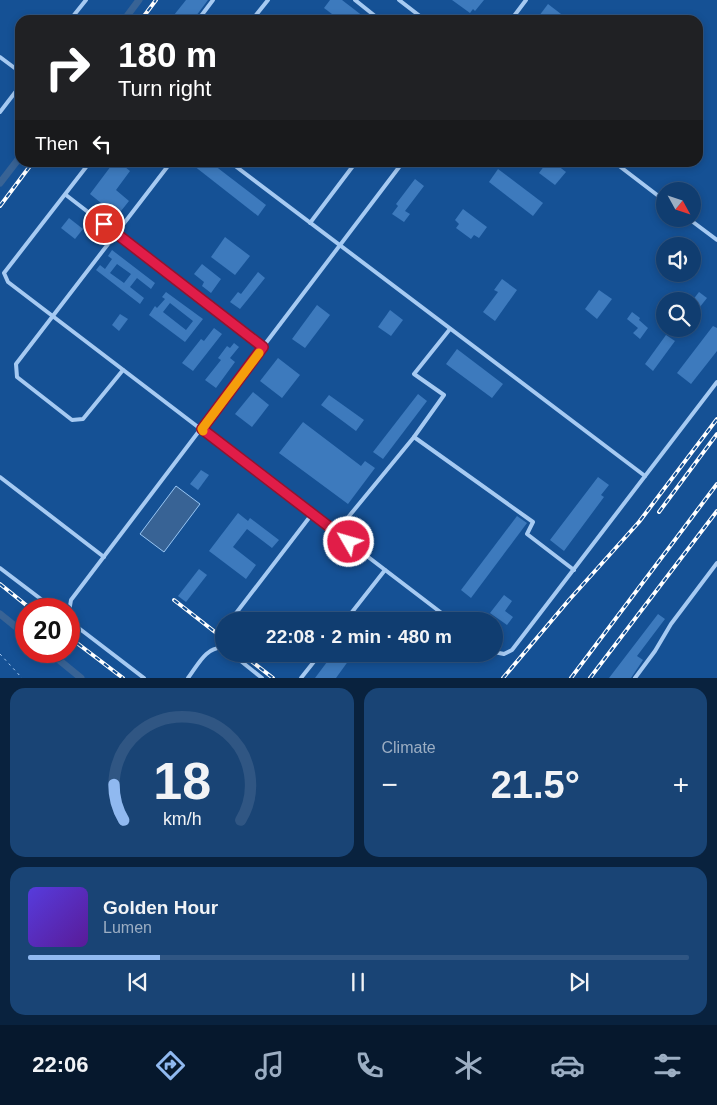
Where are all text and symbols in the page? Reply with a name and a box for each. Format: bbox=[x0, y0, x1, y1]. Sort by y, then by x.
icon: right bbox=[35, 35, 100, 100]
text: 180 m bbox=[118, 35, 217, 74]
text: Turn right bbox=[118, 76, 211, 101]
icon: left bbox=[88, 130, 116, 158]
text: Then bbox=[35, 133, 78, 154]
north arrow bbox=[656, 182, 701, 228]
map controls bbox=[656, 182, 701, 337]
pin bbox=[83, 203, 125, 245]
icon: arrive bbox=[90, 210, 118, 238]
button: sound bbox=[656, 237, 701, 282]
button: search bbox=[656, 292, 701, 337]
position arrow bbox=[322, 515, 374, 567]
speed limit sign: 20 bbox=[15, 598, 80, 663]
text: 22:08 · 2 min · 480 m bbox=[266, 626, 452, 647]
text: Climate bbox=[382, 739, 436, 756]
text: 18 bbox=[153, 752, 211, 810]
text: 21.5° bbox=[491, 764, 580, 806]
text: − bbox=[382, 769, 398, 800]
text: + bbox=[673, 769, 689, 800]
text: km/h bbox=[162, 809, 201, 829]
text: Golden Hour bbox=[103, 897, 218, 918]
text: Lumen bbox=[103, 919, 152, 936]
icon: previous bbox=[124, 968, 152, 996]
icon: pause bbox=[344, 968, 372, 996]
icon: next bbox=[565, 968, 593, 996]
icon: directions bbox=[153, 1048, 188, 1083]
icon: music bbox=[252, 1048, 287, 1083]
icon: phone bbox=[352, 1048, 387, 1083]
icon: climate bbox=[451, 1048, 486, 1083]
icon: car bbox=[550, 1048, 585, 1083]
icon: filters bbox=[650, 1048, 685, 1083]
text: 22:06 bbox=[32, 1052, 88, 1077]

